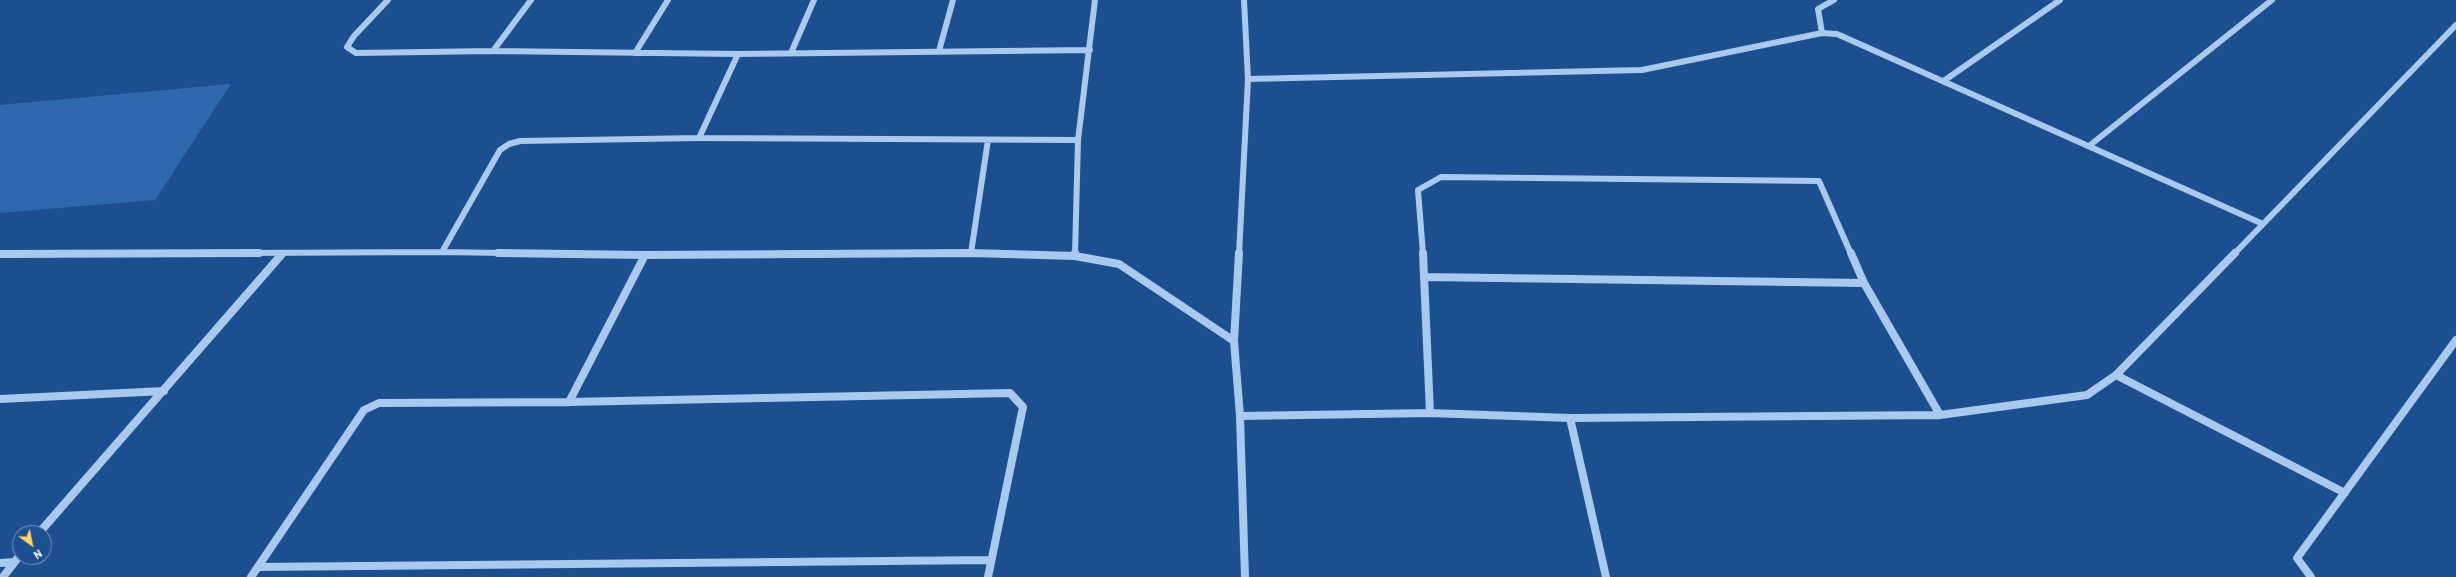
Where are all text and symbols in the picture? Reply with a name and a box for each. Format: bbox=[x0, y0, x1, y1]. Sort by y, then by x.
north arrow bbox=[12, 525, 52, 565]
text: N bbox=[31, 546, 45, 562]

